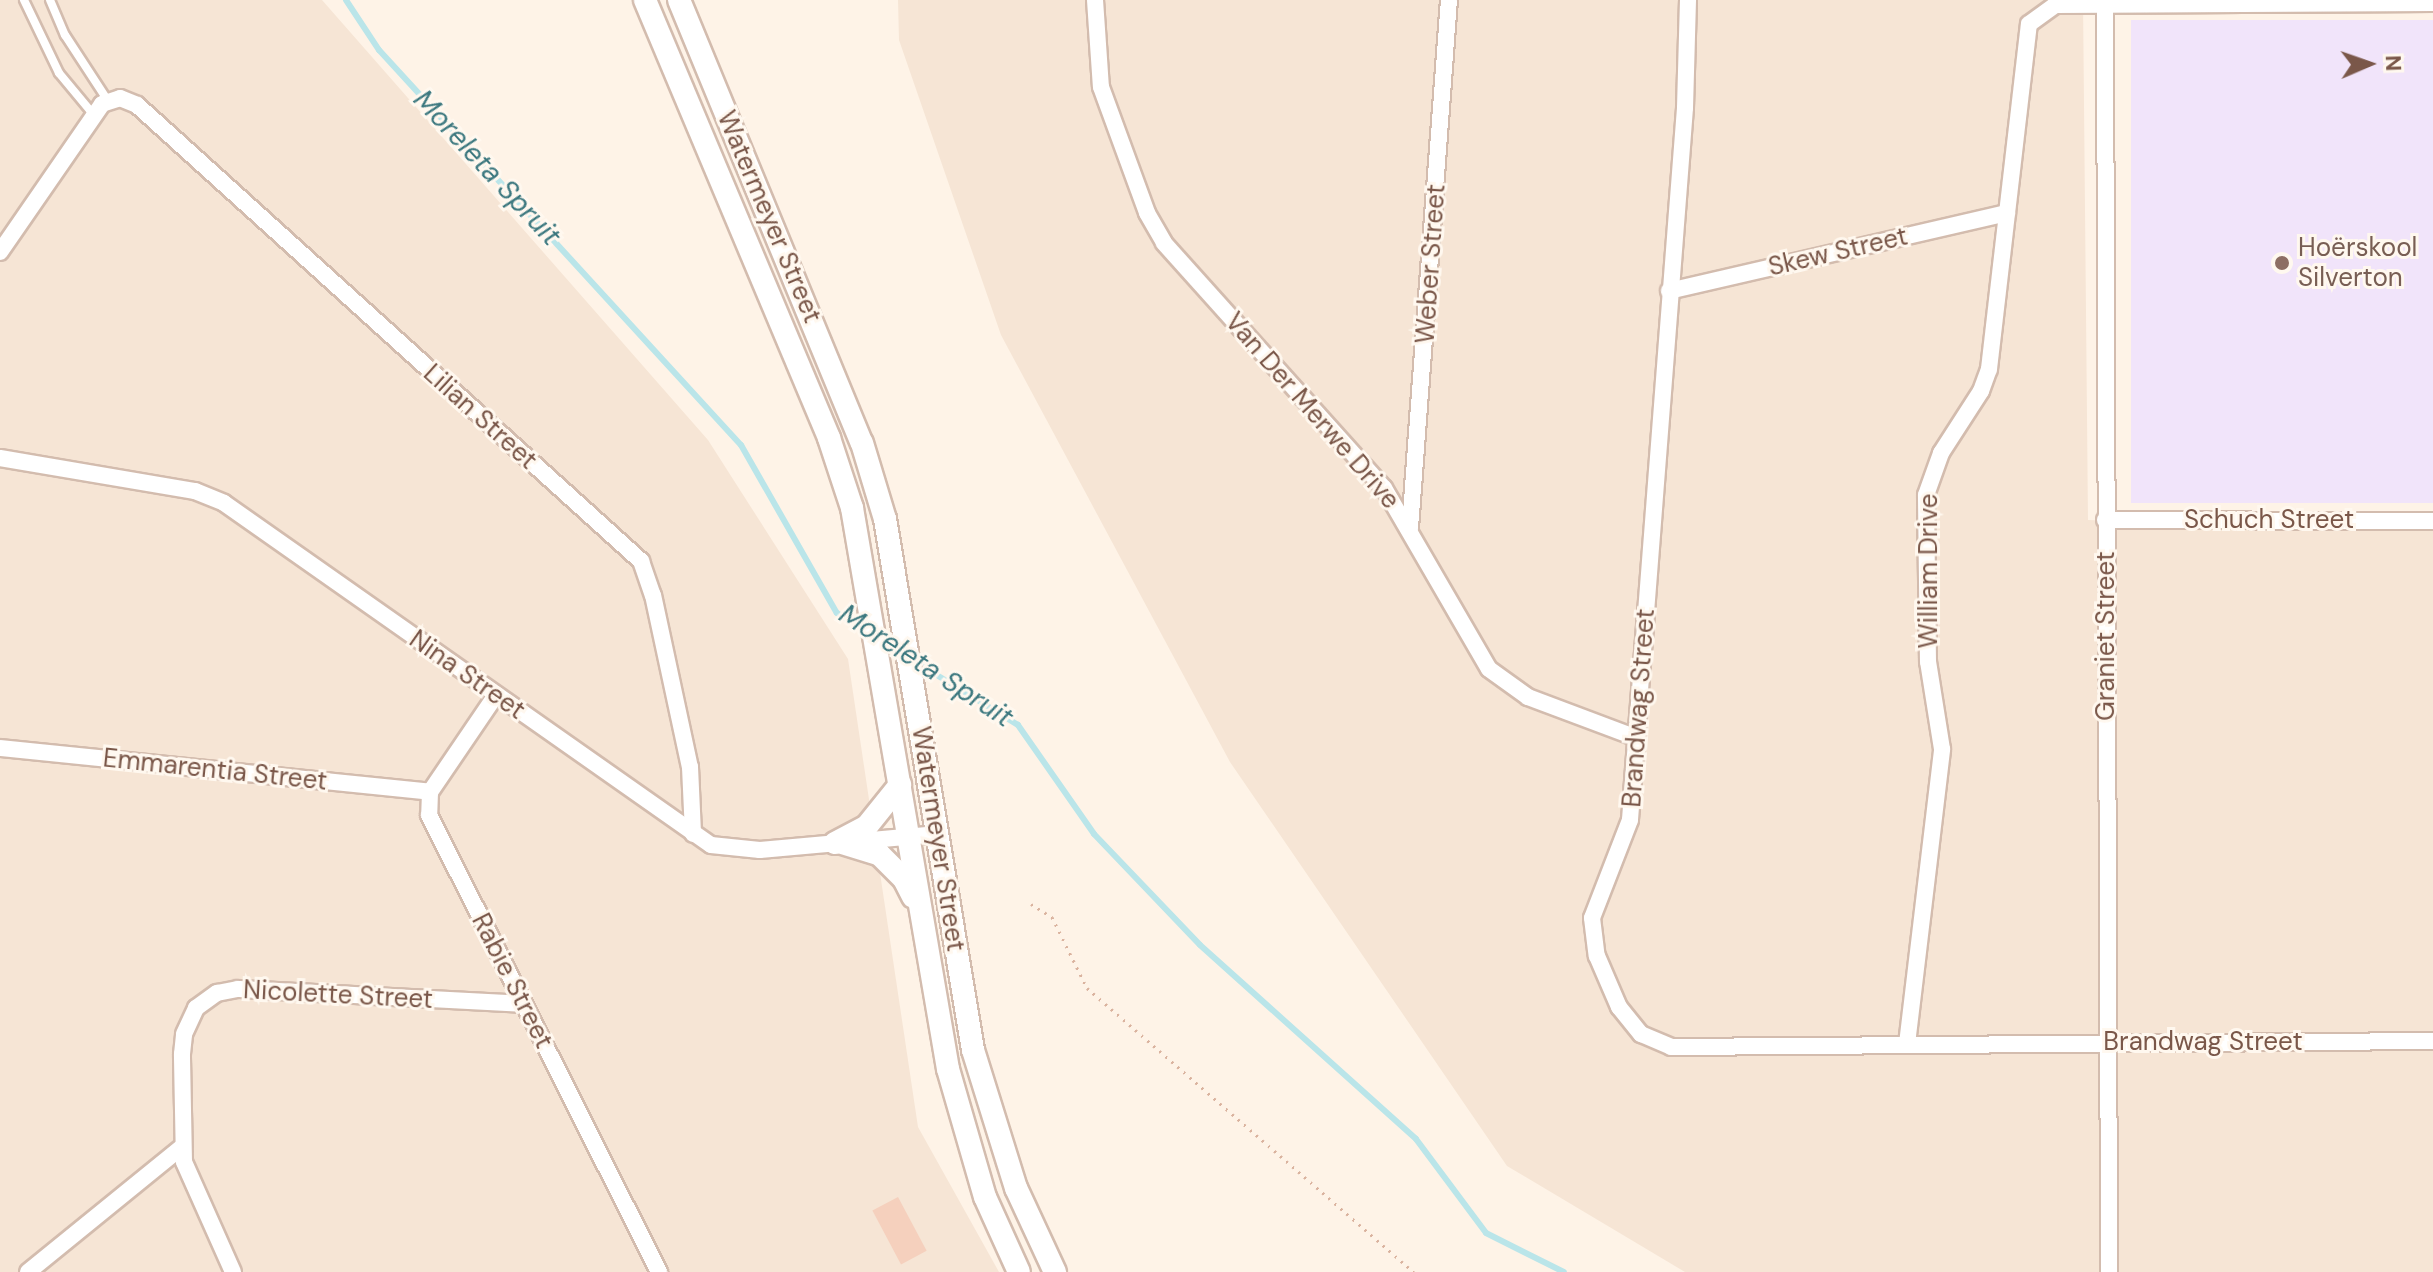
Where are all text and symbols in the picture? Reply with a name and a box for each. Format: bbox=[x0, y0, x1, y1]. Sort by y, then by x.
north arrow bbox=[2329, 24, 2409, 104]
text: N bbox=[2379, 55, 2408, 72]
water label: Moreleta Spruit bbox=[406, 83, 568, 253]
street label: Watermeyer Street bbox=[710, 106, 828, 328]
street label: Weber Street bbox=[1410, 183, 1452, 345]
street label: Skew Street bbox=[1765, 221, 1911, 283]
place label: Hoërskool Silverton bbox=[2298, 232, 2417, 294]
marker: Hoërskool Silverton bbox=[2273, 254, 2291, 272]
street label: Van Der Merwe Drive bbox=[1218, 306, 1406, 516]
street label: Lilian Street bbox=[417, 358, 543, 476]
street label: William Drive bbox=[1913, 493, 1945, 649]
street label: Schuch Street bbox=[2184, 504, 2354, 536]
street label: Graniet Street bbox=[2090, 551, 2122, 721]
water label: Moreleta Spruit bbox=[833, 597, 1019, 735]
street label: Brandwag Street bbox=[1616, 608, 1662, 808]
street label: Nina Street bbox=[403, 624, 531, 726]
street label: Watermeyer Street bbox=[905, 724, 971, 954]
street label: Emmarentia Street bbox=[101, 743, 329, 797]
street label: Rabie Street bbox=[465, 908, 559, 1054]
street label: Nicolette Street bbox=[242, 974, 434, 1016]
street label: Brandwag Street bbox=[2103, 1026, 2303, 1058]

